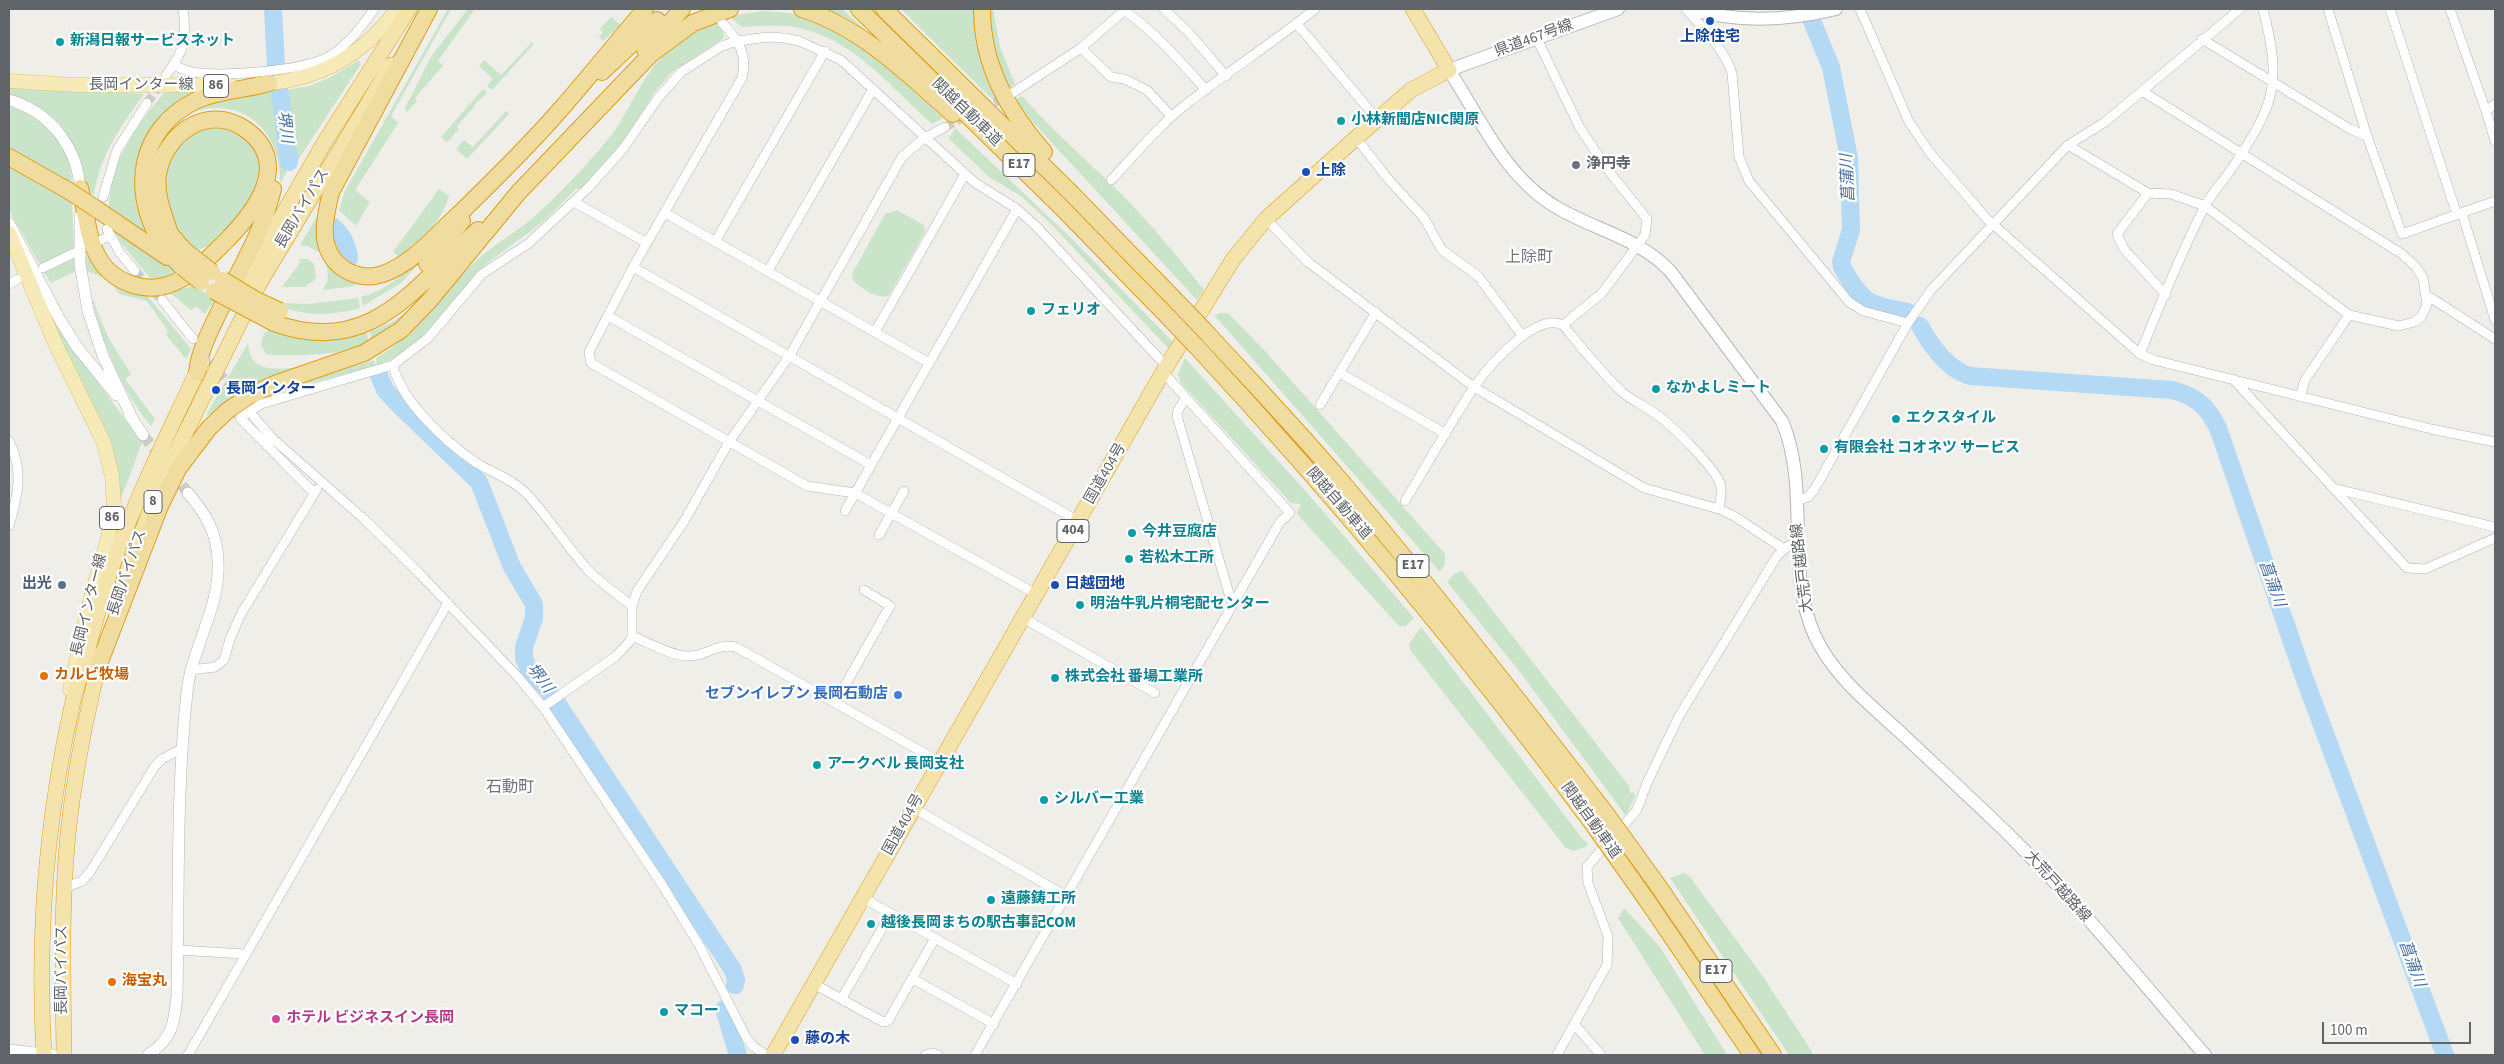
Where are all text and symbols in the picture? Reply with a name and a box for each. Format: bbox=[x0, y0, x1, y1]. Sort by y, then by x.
marker: 上除住宅 bbox=[1704, 15, 1716, 27]
street label: 県道467号線 bbox=[1492, 16, 1576, 62]
place label: 上除住宅 bbox=[1680, 29, 1740, 47]
place label: 新潟日報サービスネット bbox=[70, 33, 235, 51]
marker: 新潟日報サービスネット bbox=[54, 36, 66, 48]
road number: 86 bbox=[204, 74, 228, 98]
street label: 関越自動車道 bbox=[927, 75, 1005, 151]
street label: 長岡インター線 bbox=[89, 77, 193, 95]
water label: 堺川 bbox=[273, 110, 295, 144]
place label: 小林新聞店NIC関原 bbox=[1351, 112, 1479, 130]
marker: 小林新聞店NIC関原 bbox=[1335, 115, 1347, 127]
road number: E17 bbox=[1003, 154, 1035, 176]
water label: 菖蒲川 bbox=[1838, 154, 1860, 202]
place label: 浄円寺 bbox=[1586, 156, 1631, 174]
marker: 浄円寺 bbox=[1570, 159, 1582, 171]
place label: 上除 bbox=[1316, 163, 1346, 181]
street label: 長岡バイパス bbox=[272, 166, 334, 252]
marker: 上除 bbox=[1300, 166, 1312, 178]
district label: 上除町 bbox=[1505, 248, 1553, 268]
place label: フェリオ bbox=[1041, 302, 1101, 320]
marker: フェリオ bbox=[1025, 305, 1037, 317]
place label: なかよしミート bbox=[1666, 380, 1771, 398]
place label: 長岡インター bbox=[226, 381, 316, 399]
marker: なかよしミート bbox=[1650, 383, 1662, 395]
marker: 長岡インター bbox=[210, 384, 222, 396]
place label: エクスタイル bbox=[1906, 410, 1996, 428]
marker: エクスタイル bbox=[1890, 413, 1902, 425]
street label: 国道404号 bbox=[1081, 440, 1131, 508]
place label: 有限会社 コオネツ サービス bbox=[1834, 440, 2020, 458]
marker: 有限会社 コオネツ サービス bbox=[1818, 443, 1830, 455]
street label: 関越自動車道 bbox=[1302, 464, 1374, 544]
road number: 8 bbox=[144, 491, 162, 514]
road number: 86 bbox=[100, 506, 124, 530]
road number: 404 bbox=[1057, 520, 1089, 542]
street label: 大荒戸越路線 bbox=[1789, 522, 1817, 614]
place label: 今井豆腐店 bbox=[1142, 524, 1217, 542]
marker: 今井豆腐店 bbox=[1126, 527, 1138, 539]
street label: 長岡バイパス bbox=[105, 528, 151, 618]
place label: 若松木工所 bbox=[1139, 550, 1214, 568]
street label: 長岡インター線 bbox=[69, 552, 111, 658]
marker: 若松木工所 bbox=[1123, 553, 1135, 565]
road number: E17 bbox=[1397, 554, 1429, 578]
water label: 菖蒲川 bbox=[2254, 558, 2288, 610]
place label: 出光 bbox=[22, 576, 52, 594]
place label: 日越団地 bbox=[1065, 576, 1125, 594]
marker: 出光 bbox=[56, 579, 68, 591]
marker: 日越団地 bbox=[1049, 579, 1061, 591]
place label: 明治牛乳片桐宅配センター bbox=[1090, 596, 1270, 614]
marker: 明治牛乳片桐宅配センター bbox=[1074, 599, 1086, 611]
water label: 堺川 bbox=[522, 660, 556, 698]
place label: カルビ牧場 bbox=[54, 667, 129, 685]
place label: 株式会社 番場工業所 bbox=[1065, 669, 1203, 687]
marker: カルビ牧場 bbox=[38, 670, 50, 682]
marker: 株式会社 番場工業所 bbox=[1049, 672, 1061, 684]
place label: セブンイレブン 長岡石動店 bbox=[705, 686, 888, 704]
marker: セブンイレブン 長岡石動店 bbox=[892, 689, 904, 701]
place label: アークベル 長岡支社 bbox=[827, 756, 964, 774]
marker: アークベル 長岡支社 bbox=[811, 759, 823, 771]
district label: 石動町 bbox=[486, 778, 534, 798]
street label: 関越自動車道 bbox=[1556, 779, 1624, 863]
street label: 国道404号 bbox=[880, 791, 928, 859]
place label: シルバー工業 bbox=[1054, 791, 1144, 809]
marker: シルバー工業 bbox=[1038, 794, 1050, 806]
street label: 大荒戸越路線 bbox=[2020, 848, 2094, 926]
place label: 遠藤鋳工所 bbox=[1001, 891, 1076, 909]
marker: 遠藤鋳工所 bbox=[985, 894, 997, 906]
place label: 越後長岡まちの駅古事記COM bbox=[881, 915, 1076, 933]
marker: 越後長岡まちの駅古事記COM bbox=[865, 918, 877, 930]
street label: 長岡バイパス bbox=[54, 925, 72, 1015]
water label: 菖蒲川 bbox=[2394, 938, 2428, 990]
road number: E17 bbox=[1700, 959, 1732, 982]
place label: 海宝丸 bbox=[122, 973, 167, 991]
marker: 海宝丸 bbox=[106, 976, 118, 988]
place label: マコー bbox=[674, 1003, 719, 1021]
marker: マコー bbox=[658, 1006, 670, 1018]
place label: ホテル ビジネスイン長岡 bbox=[286, 1010, 454, 1028]
scale bar bbox=[2324, 1012, 2473, 1044]
marker: ホテル ビジネスイン長岡 bbox=[270, 1013, 282, 1025]
text: 100 m bbox=[2330, 1020, 2368, 1041]
place label: 藤の木 bbox=[805, 1031, 850, 1049]
marker: 藤の木 bbox=[789, 1034, 801, 1046]

